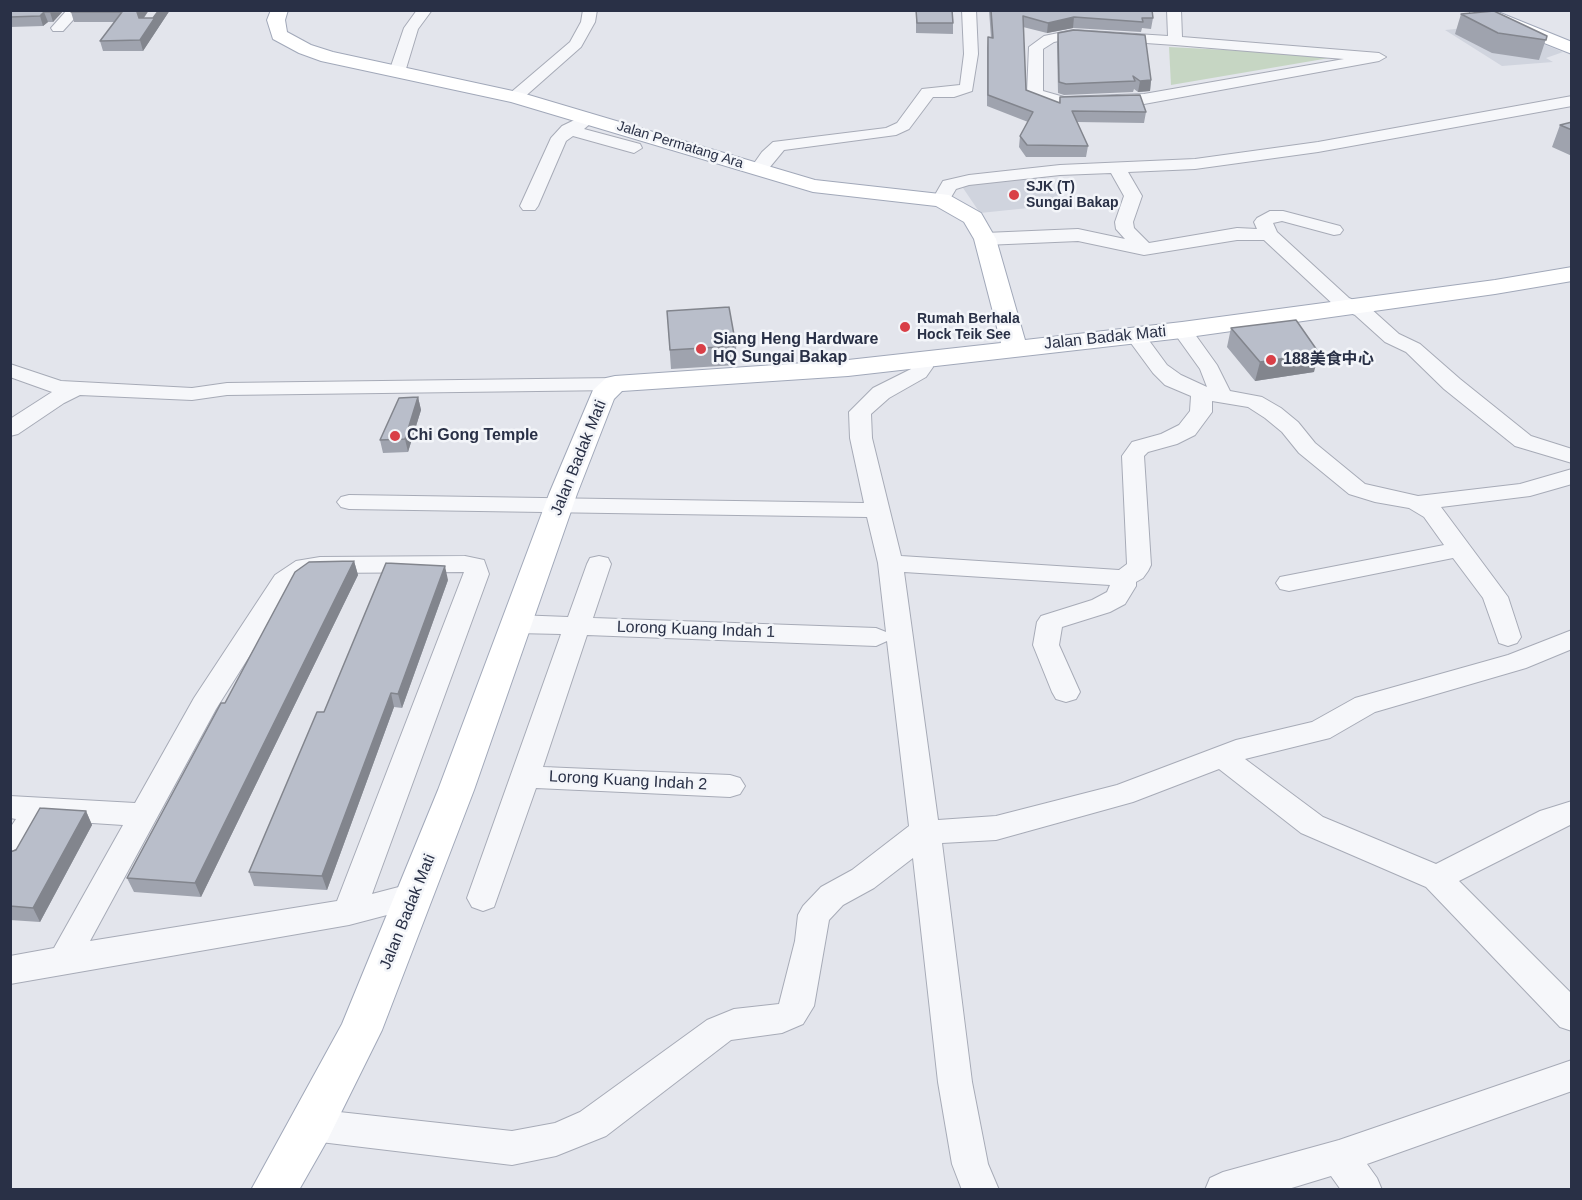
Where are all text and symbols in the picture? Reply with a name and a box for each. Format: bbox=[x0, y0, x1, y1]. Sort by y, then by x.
street label: Jalan Permatang Ara bbox=[615, 118, 745, 172]
place label: SJK (T) Sungai Bakap bbox=[1026, 179, 1119, 212]
marker: SJK (T) Sungai Bakap bbox=[1007, 188, 1021, 202]
place label: Rumah Berhala Hock Teik See bbox=[917, 311, 1020, 344]
marker: Rumah Berhala Hock Teik See bbox=[898, 320, 912, 334]
street label: Jalan Badak Mati bbox=[1043, 322, 1167, 354]
place label: Siang Heng Hardware HQ Sungai Bakap bbox=[713, 330, 878, 368]
marker: Siang Heng Hardware HQ Sungai Bakap bbox=[694, 342, 708, 356]
place label: 188美食中心 bbox=[1283, 350, 1374, 370]
marker: 188美食中心 bbox=[1264, 353, 1278, 367]
street label: Jalan Badak Mati bbox=[547, 398, 611, 518]
place label: Chi Gong Temple bbox=[407, 426, 538, 446]
marker: Chi Gong Temple bbox=[388, 429, 402, 443]
street label: Lorong Kuang Indah 1 bbox=[617, 618, 775, 642]
street label: Lorong Kuang Indah 2 bbox=[548, 767, 708, 795]
street label: Jalan Badak Mati bbox=[376, 852, 440, 972]

